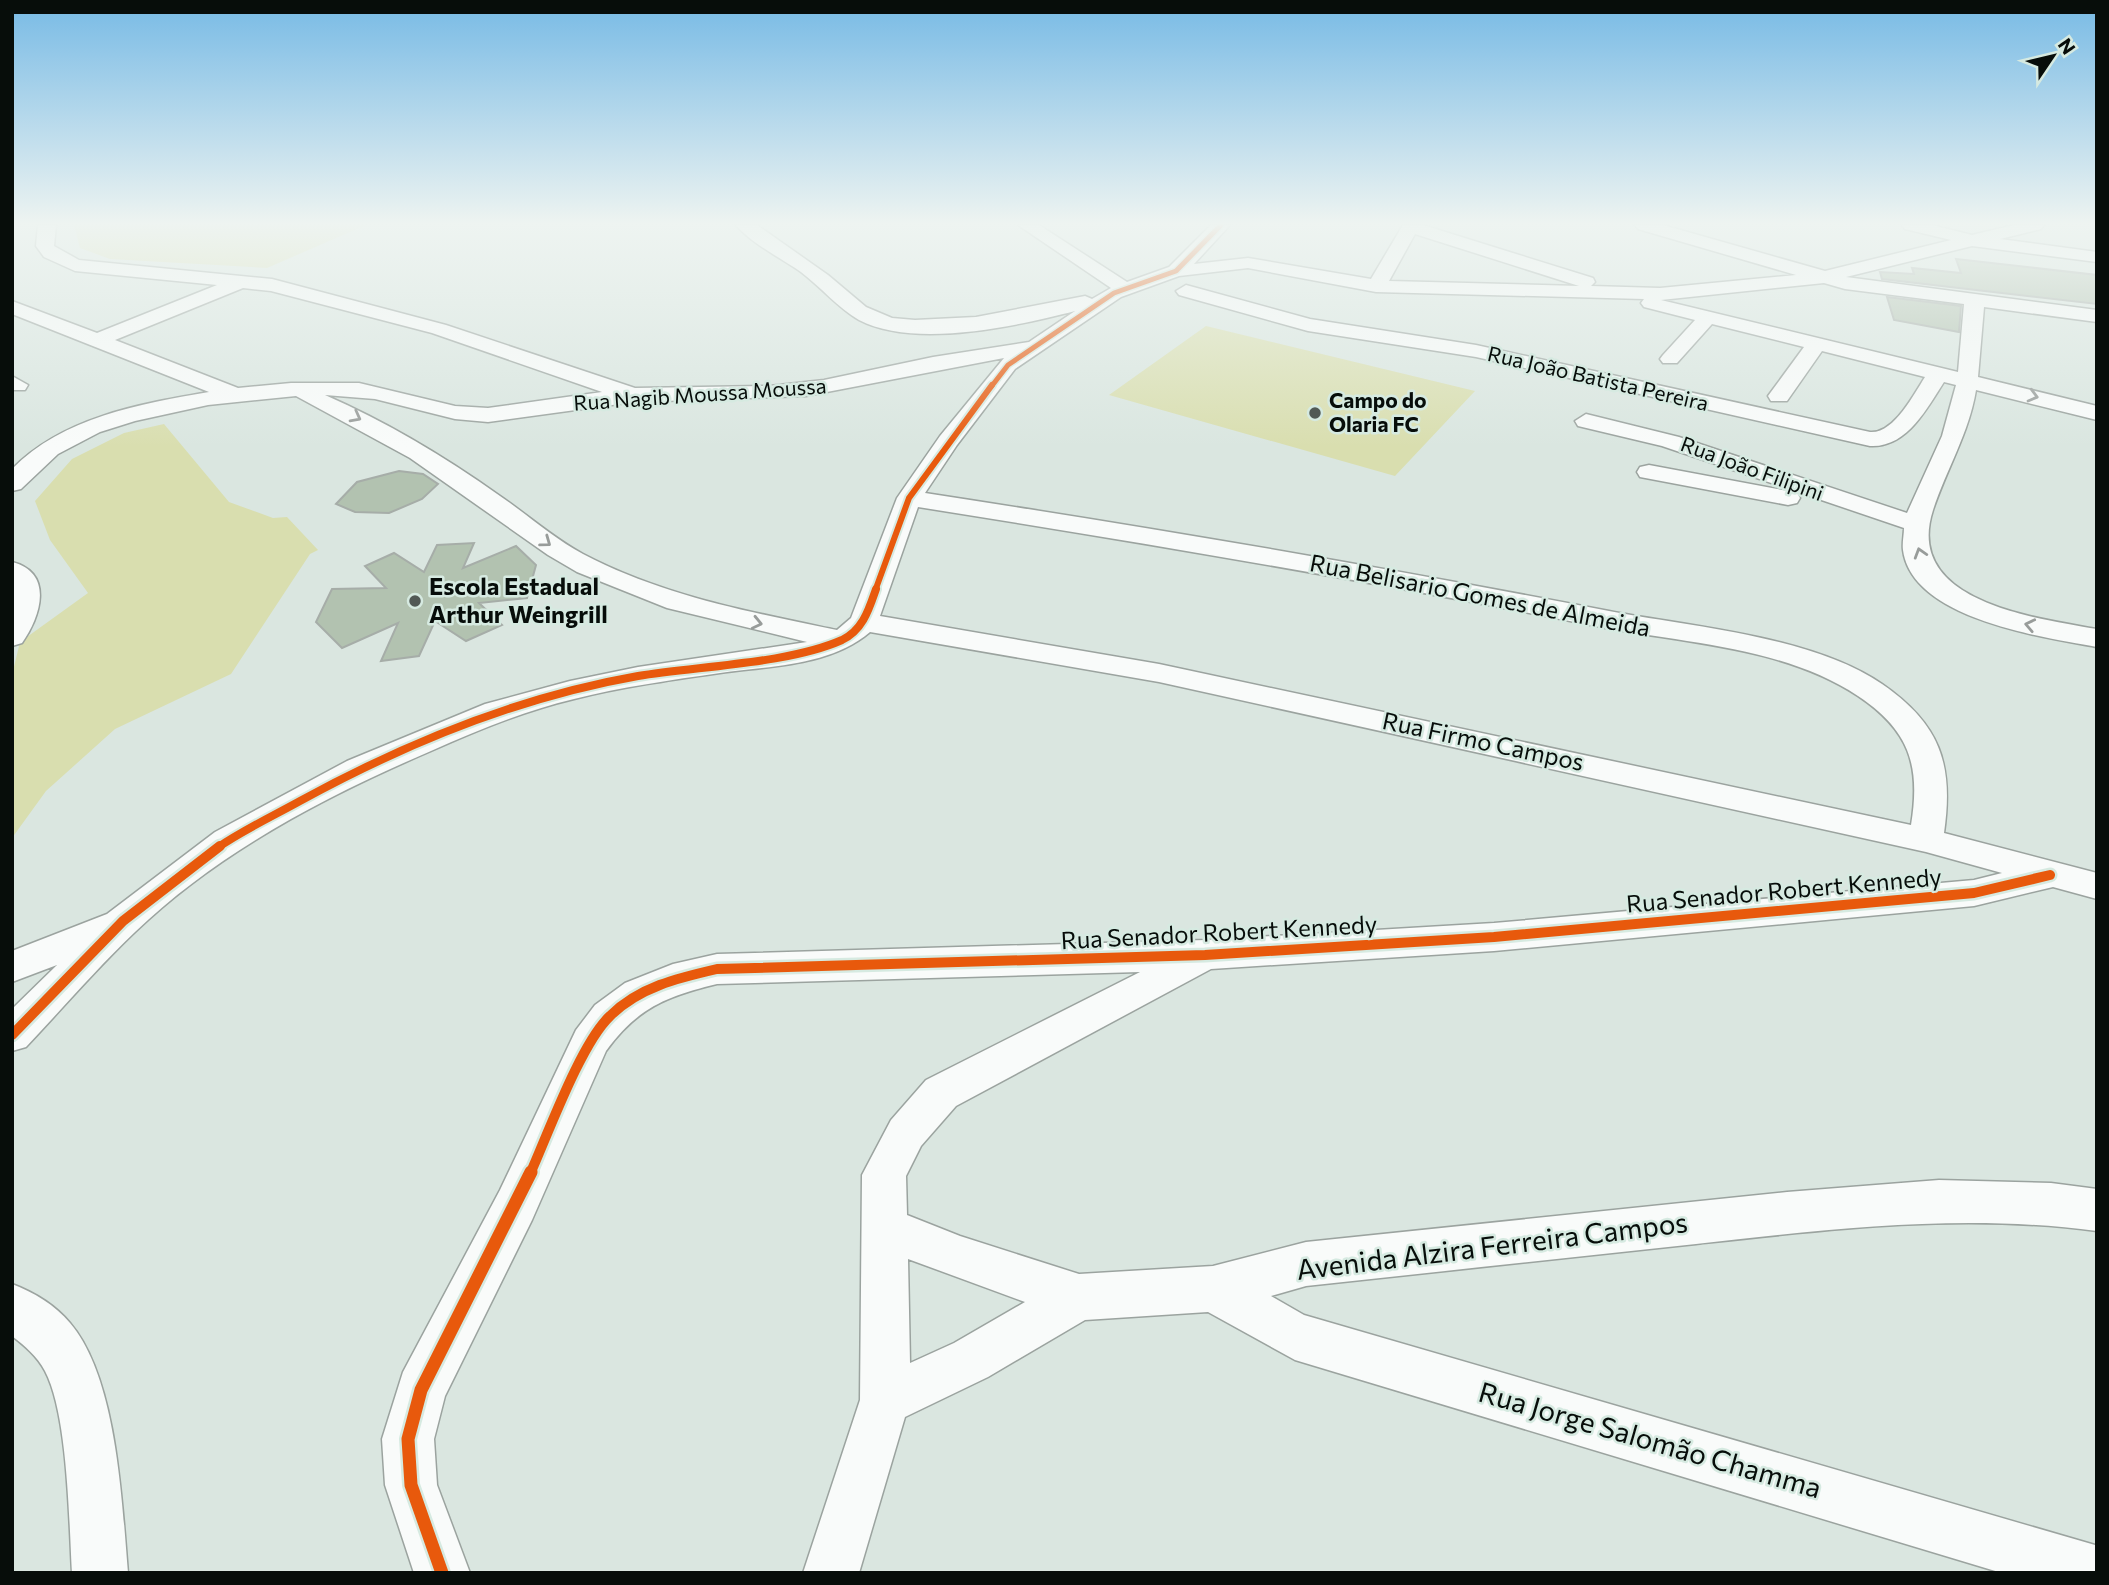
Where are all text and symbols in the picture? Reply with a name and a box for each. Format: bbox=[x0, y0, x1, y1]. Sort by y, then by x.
north arrow bbox=[2018, 21, 2088, 91]
text: N bbox=[2054, 34, 2081, 58]
street label: Rua João Batista Pereira bbox=[1485, 340, 1711, 415]
street label: Rua Nagib Moussa Moussa bbox=[573, 372, 827, 415]
place label: Campo do Olaria FC bbox=[1329, 387, 1427, 436]
one-way arrow bbox=[2027, 388, 2039, 402]
marker: Campo do Olaria FC bbox=[1307, 405, 1323, 421]
one-way arrow bbox=[349, 409, 361, 422]
street label: Rua João Filipini bbox=[1678, 430, 1827, 505]
one-way arrow bbox=[538, 534, 550, 547]
street label: Rua Belisario Gomes de Almeida bbox=[1308, 547, 1653, 642]
one-way arrow bbox=[1914, 548, 1929, 560]
place label: Escola Estadual Arthur Weingrill bbox=[429, 571, 608, 628]
marker: Escola Estadual Arthur Weingrill bbox=[407, 593, 423, 609]
one-way arrow bbox=[751, 614, 763, 629]
one-way arrow bbox=[2024, 618, 2036, 633]
street label: Rua Firmo Campos bbox=[1380, 705, 1587, 776]
street label: Rua Senador Robert Kennedy bbox=[1625, 861, 1943, 918]
street label: Rua Senador Robert Kennedy bbox=[1060, 909, 1378, 954]
street label: Avenida Alzira Ferreira Campos bbox=[1294, 1204, 1689, 1286]
street label: Rua Jorge Salomão Chamma bbox=[1475, 1374, 1825, 1504]

